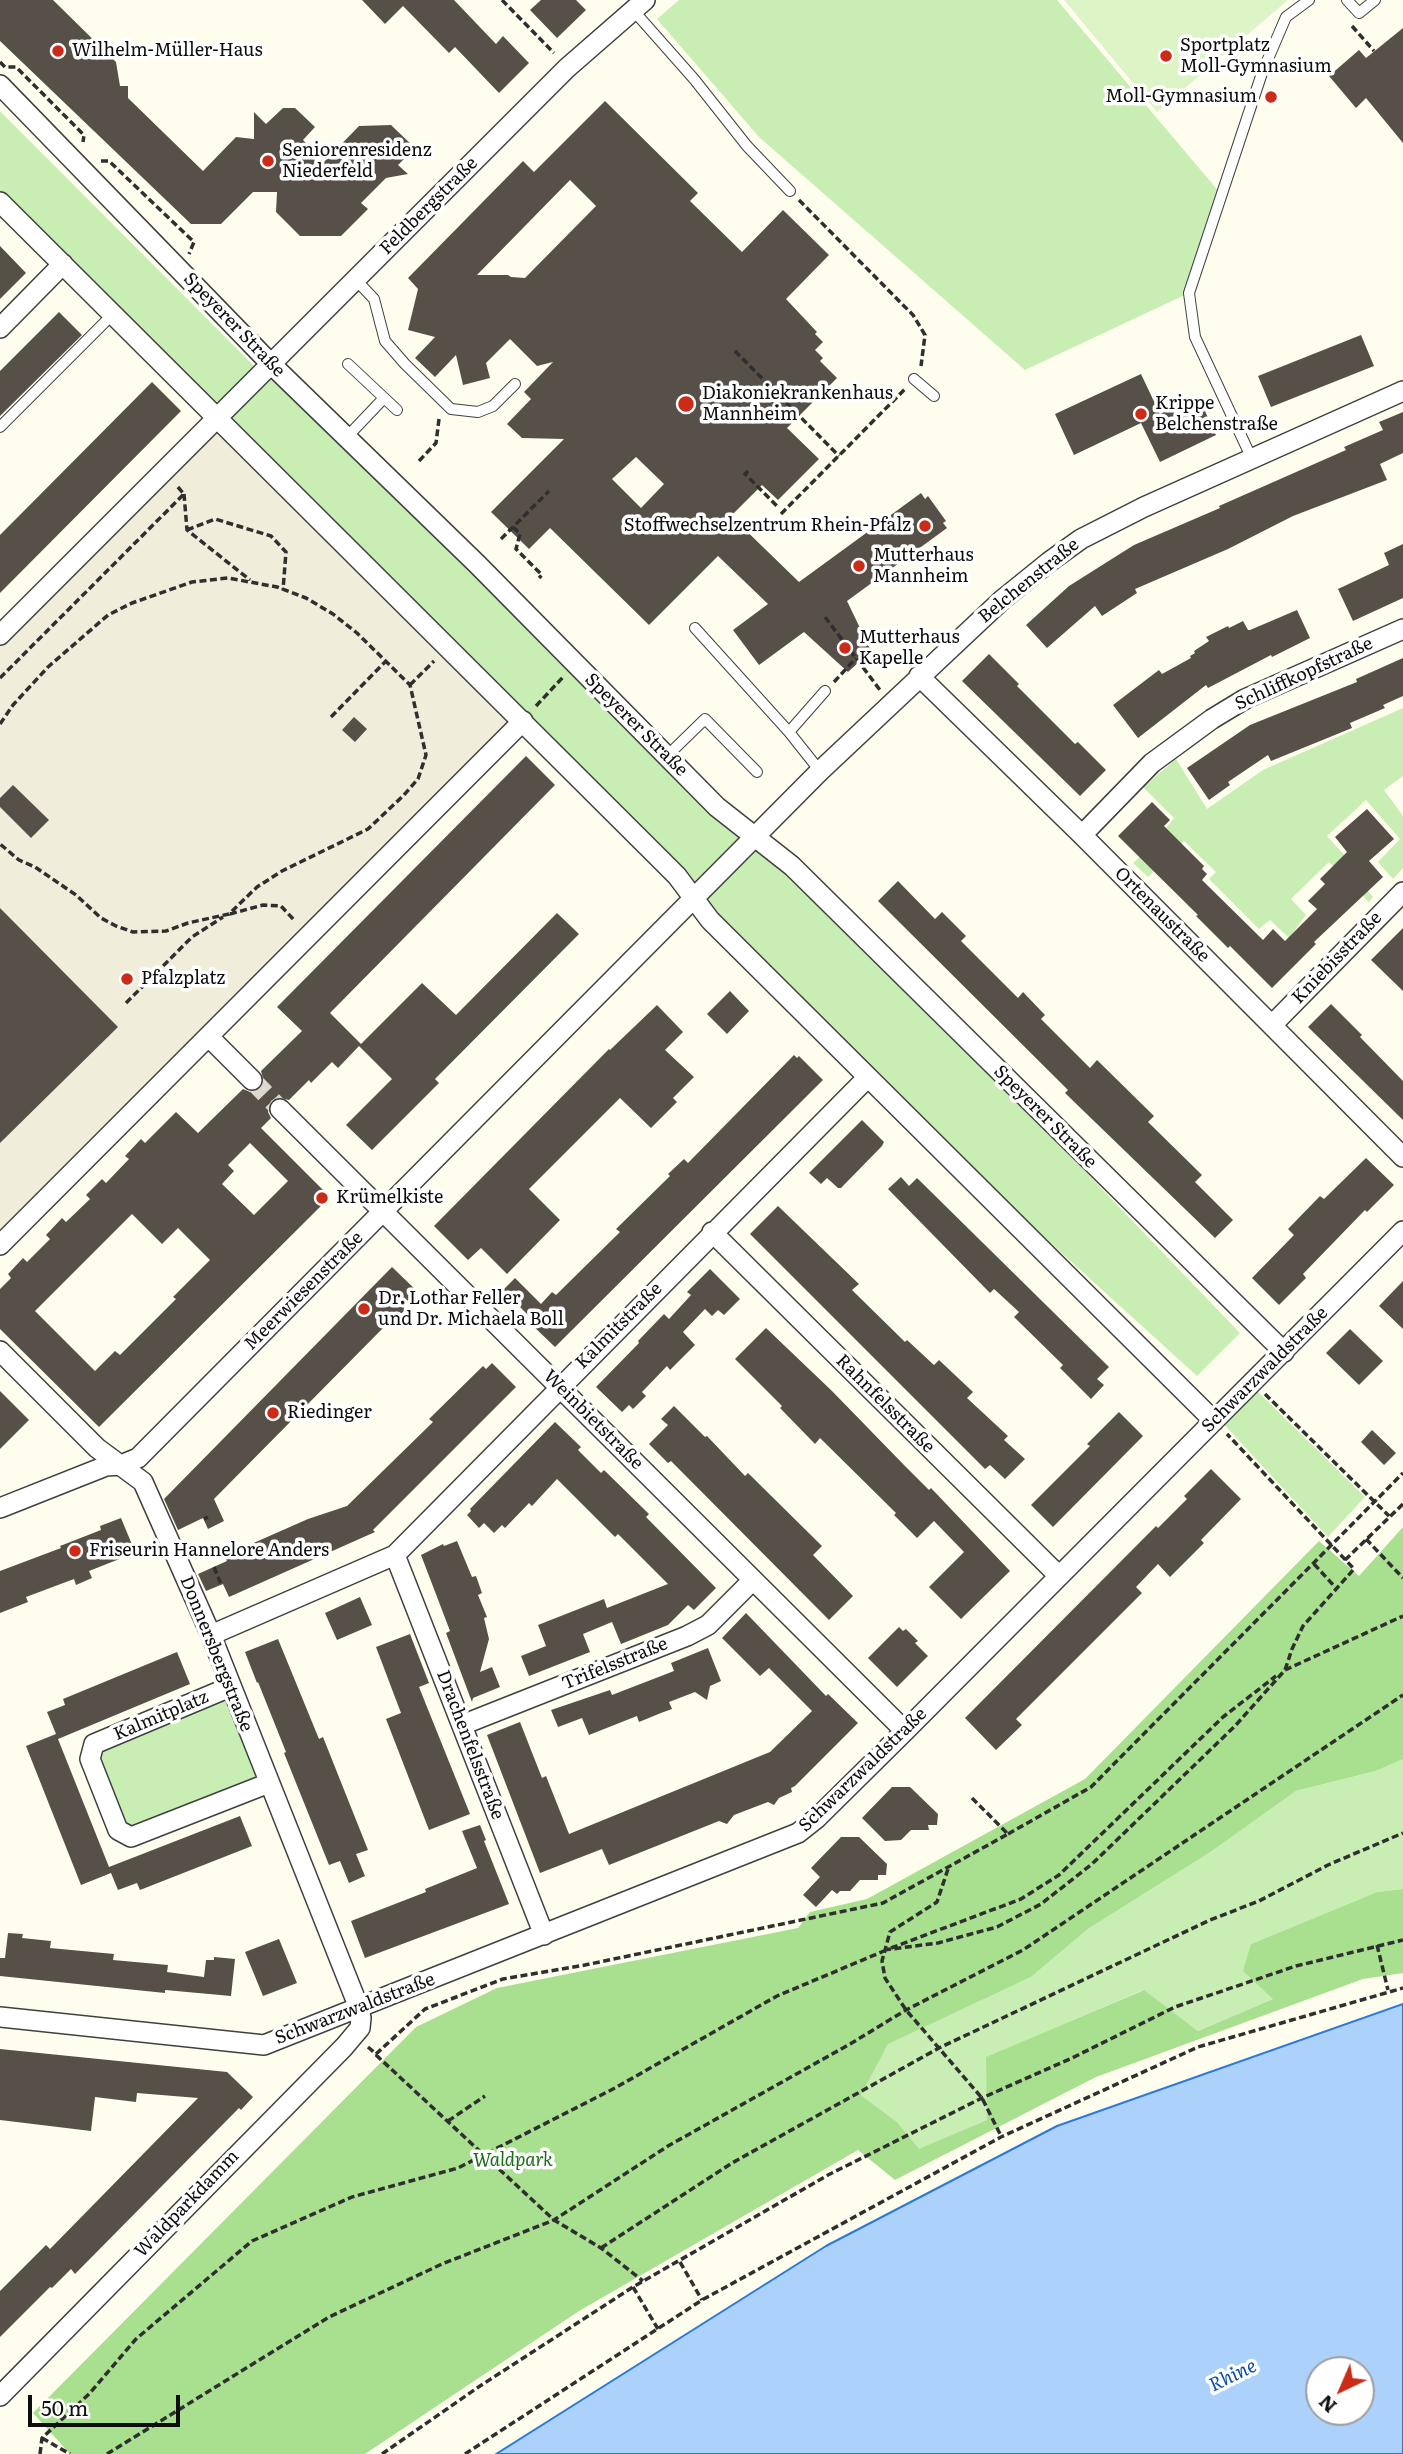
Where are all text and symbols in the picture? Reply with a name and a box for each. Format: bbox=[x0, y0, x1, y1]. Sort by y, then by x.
place label: Sportplatz Moll-Gymnasium bbox=[1180, 35, 1332, 78]
place label: Wilhelm-Müller-Haus bbox=[72, 40, 263, 62]
marker: Wilhelm-Müller-Haus bbox=[50, 43, 66, 59]
marker: Sportplatz Moll-Gymnasium bbox=[1158, 48, 1174, 64]
place label: Moll-Gymnasium bbox=[1105, 86, 1257, 108]
marker: Moll-Gymnasium bbox=[1263, 89, 1279, 105]
place label: Seniorenresidenz Niederfeld bbox=[282, 140, 432, 182]
marker: Seniorenresidenz Niederfeld bbox=[260, 153, 276, 169]
street label: Feldbergstraße bbox=[376, 153, 482, 259]
street label: Speyerer Straße bbox=[179, 268, 289, 382]
place label: Diakoniekrankenhaus Mannheim bbox=[702, 383, 893, 426]
place label: Krippe Belchenstraße bbox=[1155, 393, 1278, 436]
marker: Diakoniekrankenhaus Mannheim bbox=[676, 394, 696, 414]
marker: Krippe Belchenstraße bbox=[1133, 406, 1149, 422]
place label: Stoffwechselzentrum Rhein-Pfalz bbox=[624, 515, 911, 537]
marker: Stoffwechselzentrum Rhein-Pfalz bbox=[917, 518, 933, 534]
street label: Belchenstraße bbox=[974, 534, 1084, 628]
place label: Mutterhaus Mannheim bbox=[873, 545, 974, 588]
marker: Mutterhaus Mannheim bbox=[851, 558, 867, 574]
place label: Mutterhaus Kapelle bbox=[859, 627, 960, 670]
street label: Schliffkopfstraße bbox=[1232, 633, 1376, 715]
marker: Mutterhaus Kapelle bbox=[837, 640, 853, 656]
street label: Speyerer Straße bbox=[580, 669, 692, 781]
street label: Ortenaustraße bbox=[1110, 863, 1214, 967]
street label: Kniebisstraße bbox=[1288, 907, 1386, 1009]
place label: Pfalzplatz bbox=[141, 968, 225, 990]
marker: Pfalzplatz bbox=[119, 971, 135, 987]
street label: Speyerer Straße bbox=[989, 1061, 1101, 1173]
place label: Krümelkiste bbox=[336, 1187, 443, 1209]
marker: Krümelkiste bbox=[314, 1190, 330, 1206]
street label: Meerwiesenstraße bbox=[240, 1227, 368, 1355]
street label: Kalmitstraße bbox=[571, 1278, 667, 1374]
place label: Dr. Lothar Feller und Dr. Michaela Boll bbox=[378, 1288, 564, 1330]
marker: Dr. Lothar Feller und Dr. Michaela Boll bbox=[356, 1301, 372, 1317]
street label: Schwarzwaldstraße bbox=[1197, 1302, 1333, 1438]
street label: Rahnfelsstraße bbox=[831, 1350, 939, 1458]
street label: Weinbietstraße bbox=[539, 1366, 647, 1474]
place label: Riedinger bbox=[287, 1402, 372, 1424]
marker: Riedinger bbox=[265, 1405, 281, 1421]
place label: Friseurin Hannelore Anders bbox=[89, 1540, 329, 1562]
marker: Friseurin Hannelore Anders bbox=[67, 1543, 83, 1559]
street label: Donnersbergstraße bbox=[175, 1573, 257, 1735]
street label: Trifelsstraße bbox=[559, 1633, 671, 1695]
street label: Drachenfelsstraße bbox=[432, 1667, 508, 1823]
street label: Kalmitplatz bbox=[110, 1686, 212, 1746]
street label: Schwarzwaldstraße bbox=[795, 1703, 931, 1837]
street label: Schwarzwaldstraße bbox=[272, 1969, 438, 2049]
street label: Waldparkdamm bbox=[130, 2146, 244, 2262]
park label: Waldpark bbox=[473, 2150, 553, 2172]
water label: Rhine bbox=[1206, 2355, 1260, 2397]
north arrow bbox=[1305, 2356, 1375, 2426]
scale bar bbox=[32, 2380, 184, 2424]
text: N bbox=[1311, 2389, 1342, 2420]
text: 50 m bbox=[41, 2391, 88, 2422]

